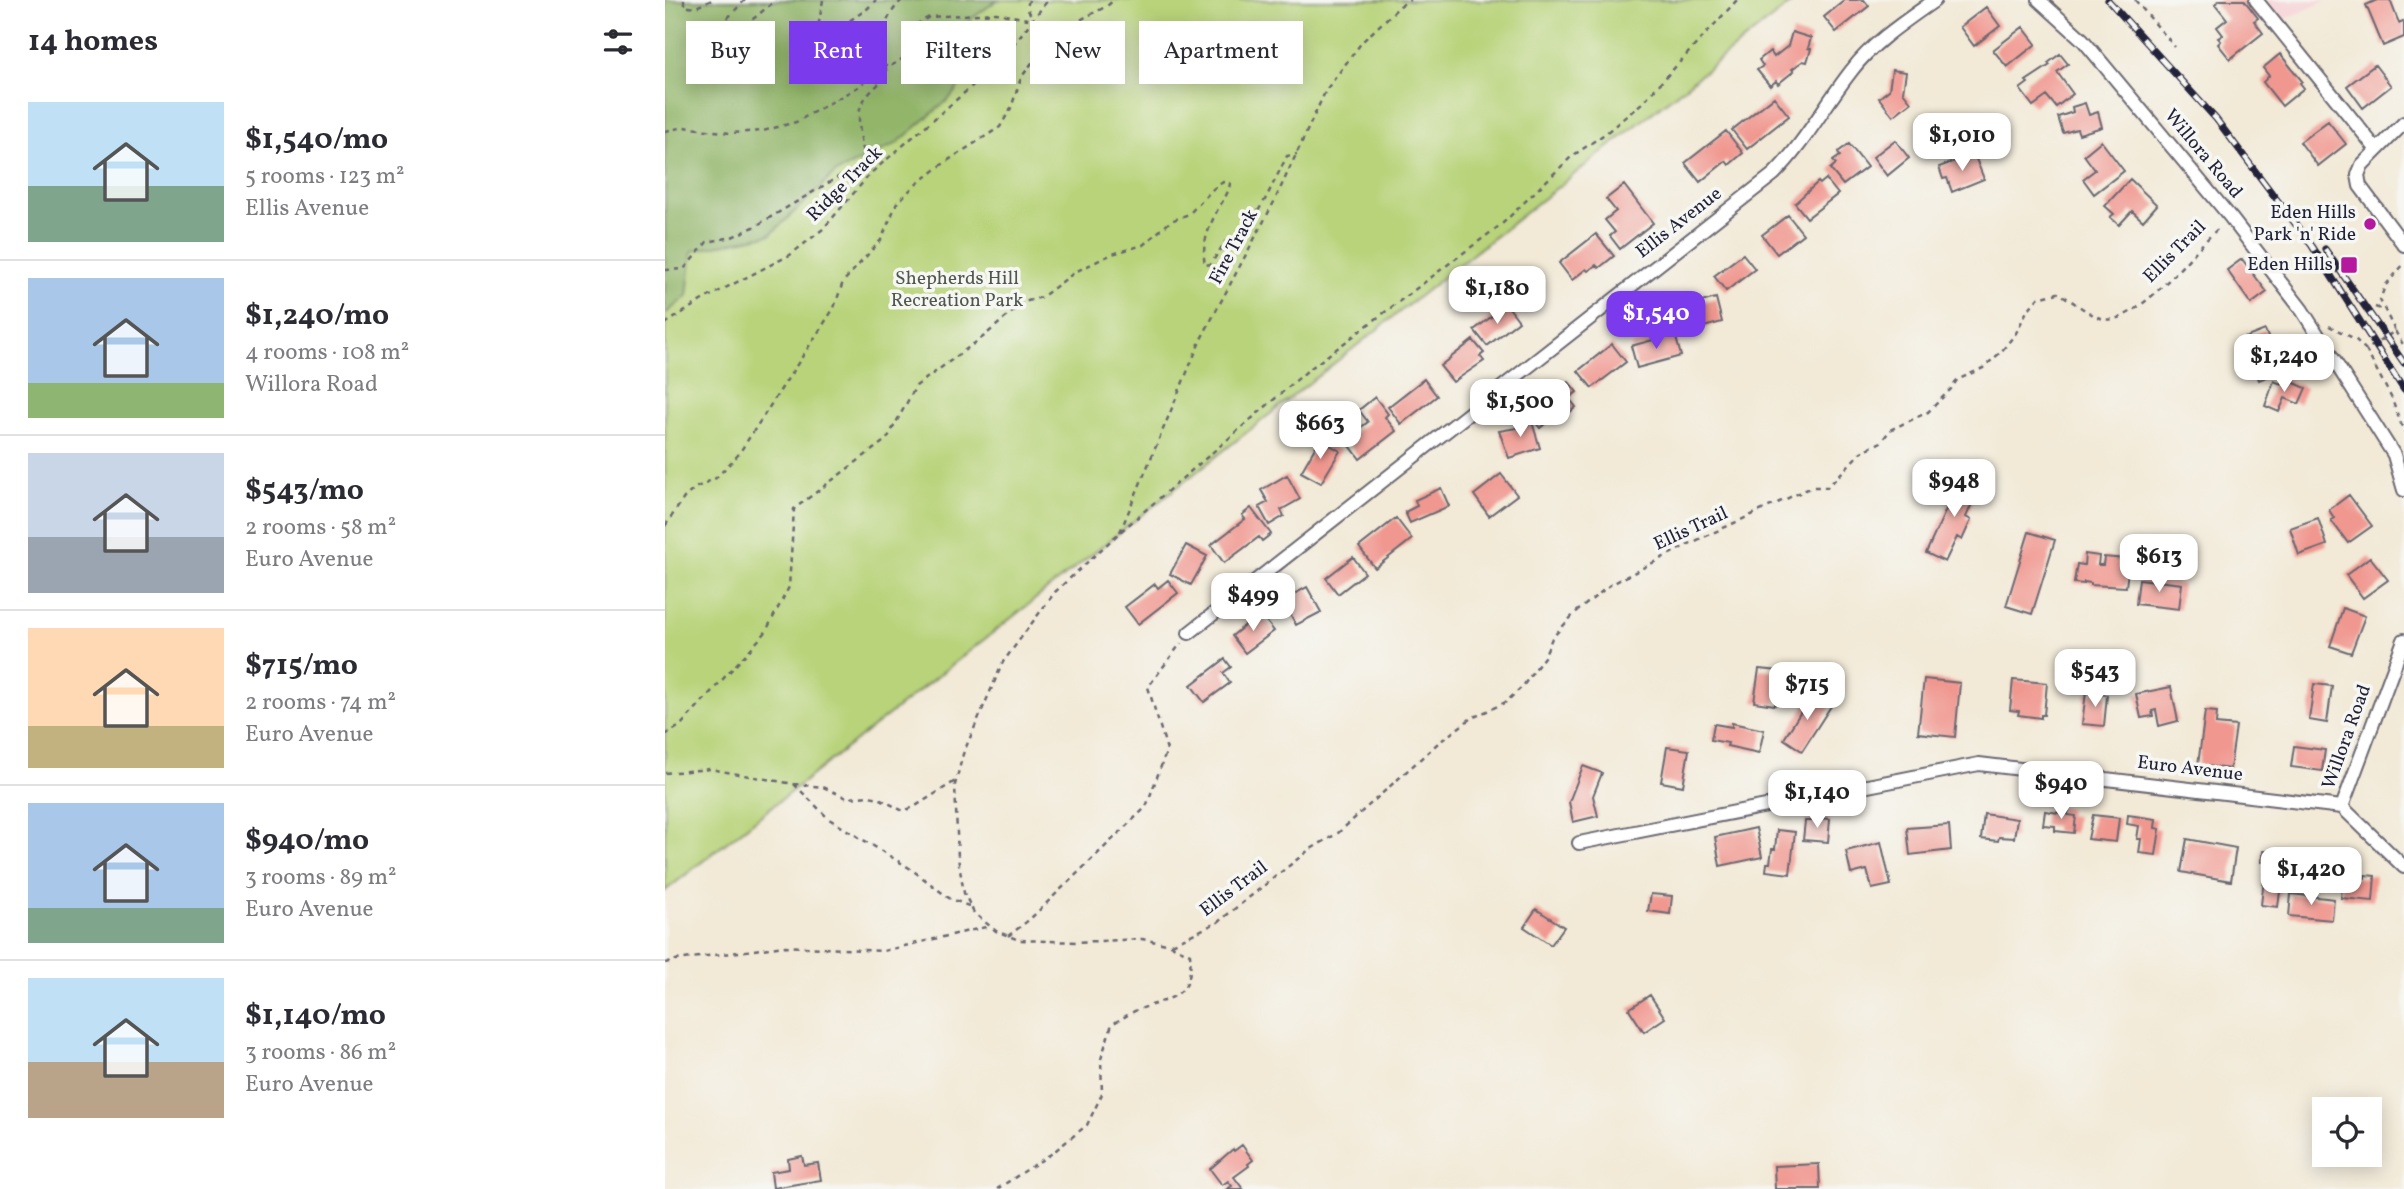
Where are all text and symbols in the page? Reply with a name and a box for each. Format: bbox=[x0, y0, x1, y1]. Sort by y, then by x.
text: 14 homes bbox=[28, 21, 158, 63]
chip: Buy bbox=[686, 21, 775, 84]
chip: Rent bbox=[789, 21, 887, 84]
chip: Filters bbox=[901, 21, 1016, 84]
chip: New bbox=[1030, 21, 1125, 84]
chip: Apartment bbox=[1139, 21, 1303, 84]
icon: filters bbox=[599, 23, 637, 61]
street label: Willora Road bbox=[2158, 104, 2248, 204]
pin: $1,010 bbox=[1905, 114, 2019, 173]
text: $1,540/mo bbox=[245, 119, 388, 161]
text: $1,010 bbox=[1929, 120, 1995, 152]
icon: home bbox=[84, 130, 168, 214]
street label: Ridge Track bbox=[801, 140, 889, 228]
text: 5 rooms · 123 m² bbox=[245, 161, 405, 193]
street label: Ellis Avenue bbox=[1631, 181, 1727, 265]
text: Ellis Avenue bbox=[245, 193, 369, 225]
place label: Eden Hills Park 'n' Ride bbox=[2253, 200, 2356, 248]
street label: Fire Track bbox=[1203, 205, 1265, 289]
street label: Ellis Trail bbox=[2138, 215, 2212, 289]
marker: Eden Hills Park 'n' Ride bbox=[2362, 216, 2378, 232]
place label: Eden Hills bbox=[2247, 252, 2333, 278]
marker: Eden Hills bbox=[2339, 255, 2359, 275]
park label: Shepherds Hill Recreation Park bbox=[891, 266, 1023, 314]
pin: $1,180 bbox=[1440, 266, 1554, 326]
text: $1,180 bbox=[1465, 273, 1529, 305]
pin: $1,540 bbox=[1599, 292, 1713, 351]
text: $1,240/mo bbox=[245, 295, 389, 337]
text: $1,540 bbox=[1622, 298, 1690, 330]
icon: home bbox=[84, 306, 168, 390]
pin: $1,240 bbox=[2227, 334, 2341, 394]
text: 4 rooms · 108 m² bbox=[245, 337, 409, 369]
text: $1,240 bbox=[2250, 341, 2318, 373]
text: Willora Road bbox=[245, 369, 378, 401]
pin: $1,500 bbox=[1463, 380, 1577, 439]
text: $1,500 bbox=[1486, 386, 1554, 418]
pin: $663 bbox=[1279, 402, 1361, 461]
text: $663 bbox=[1295, 408, 1345, 440]
pin: $948 bbox=[1913, 460, 1995, 519]
text: $948 bbox=[1928, 466, 1980, 498]
text: $543/mo bbox=[245, 470, 364, 512]
icon: home bbox=[84, 481, 168, 565]
street label: Ellis Trail bbox=[1650, 500, 1733, 557]
text: 2 rooms · 58 m² bbox=[245, 512, 396, 544]
pin: $613 bbox=[2118, 534, 2200, 594]
text: $613 bbox=[2136, 541, 2182, 573]
text: Euro Avenue bbox=[245, 544, 374, 576]
pin: $499 bbox=[1212, 574, 1294, 633]
text: $499 bbox=[1227, 580, 1279, 612]
text: $715/mo bbox=[245, 645, 358, 687]
pin: $543 bbox=[2054, 650, 2136, 709]
icon: home bbox=[84, 656, 168, 740]
text: $543 bbox=[2071, 656, 2119, 688]
pin: $715 bbox=[1766, 662, 1848, 722]
text: $715 bbox=[1785, 669, 1829, 701]
street label: Willora Road bbox=[2316, 681, 2378, 793]
text: 2 rooms · 74 m² bbox=[245, 687, 396, 719]
text: Euro Avenue bbox=[245, 719, 374, 751]
street label: Euro Avenue bbox=[2136, 750, 2244, 788]
pin: $940 bbox=[2020, 762, 2102, 821]
text: $940 bbox=[2035, 768, 2087, 800]
pin: $1,140 bbox=[1760, 770, 1874, 830]
text: $1,140 bbox=[1784, 777, 1850, 809]
text: $940/mo bbox=[245, 820, 369, 862]
icon: home bbox=[84, 831, 168, 915]
pin: $1,420 bbox=[2254, 848, 2368, 907]
text: $1,420 bbox=[2277, 854, 2345, 886]
street label: Ellis Trail bbox=[1195, 855, 1274, 923]
text: 3 rooms · 89 m² bbox=[245, 862, 397, 894]
text: Euro Avenue bbox=[245, 894, 374, 926]
text: $1,140/mo bbox=[245, 995, 386, 1037]
icon: home bbox=[84, 1006, 168, 1090]
text: 3 rooms · 86 m² bbox=[245, 1037, 396, 1069]
text: Euro Avenue bbox=[245, 1069, 374, 1101]
map controls bbox=[2312, 1097, 2382, 1167]
button: locate bbox=[2312, 1097, 2382, 1167]

